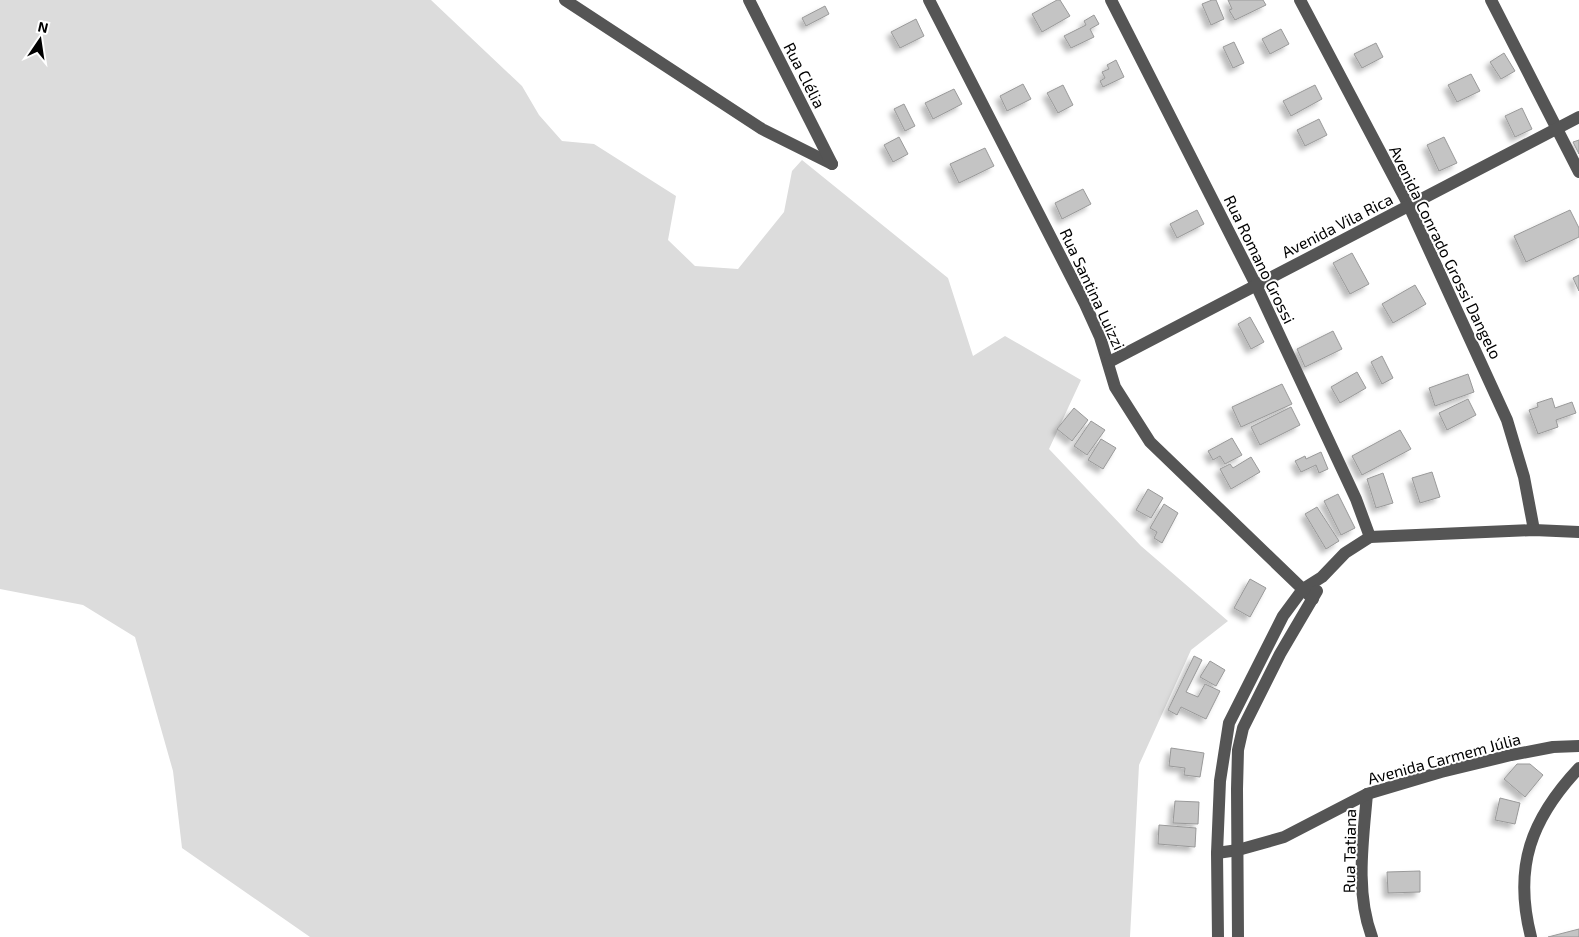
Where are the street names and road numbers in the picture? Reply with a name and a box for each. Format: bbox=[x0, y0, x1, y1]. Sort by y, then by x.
street label: Rua Clélia bbox=[780, 39, 830, 111]
street label: Avenida Conrado Grossi Dangelo bbox=[1386, 142, 1506, 362]
street label: Avenida Vila Rica bbox=[1278, 189, 1396, 261]
street label: Rua Romano Grossi bbox=[1221, 192, 1299, 326]
street label: Rua Santina Luizzi bbox=[1057, 225, 1129, 353]
street label: Avenida Carmem Júlia bbox=[1365, 728, 1523, 788]
street label: Rua Tatiana bbox=[1339, 809, 1359, 893]

